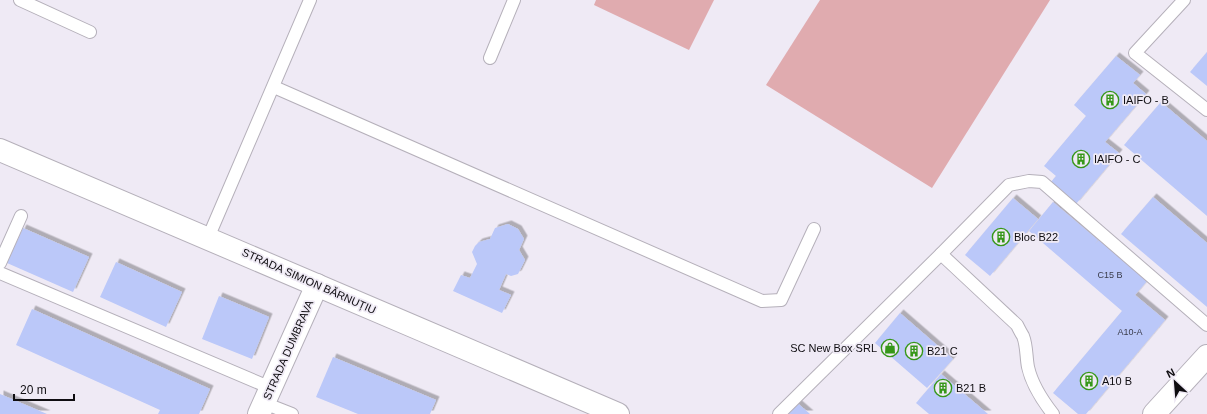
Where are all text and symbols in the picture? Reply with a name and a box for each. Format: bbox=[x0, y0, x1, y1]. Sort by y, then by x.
building icon: IAIFO - B bbox=[1100, 90, 1120, 110]
place label: IAIFO - B bbox=[1123, 94, 1169, 106]
building icon: IAIFO - C bbox=[1071, 149, 1091, 169]
place label: IAIFO - C bbox=[1094, 153, 1141, 165]
building icon: Bloc B22 bbox=[991, 227, 1011, 247]
place label: Bloc B22 bbox=[1014, 231, 1058, 243]
street label: STRADA SIMION BĂRNUȚIU bbox=[240, 246, 378, 316]
house number: C15 B bbox=[1097, 270, 1123, 280]
street label: STRADA DUMBRAVA bbox=[261, 298, 316, 402]
house number: A10-A bbox=[1117, 327, 1143, 337]
shop icon: SC New Box SRL bbox=[880, 338, 900, 358]
building icon: B21 C bbox=[904, 341, 924, 361]
place label: SC New Box SRL bbox=[790, 342, 877, 354]
place label: B21 C bbox=[927, 345, 958, 357]
north arrow bbox=[1155, 362, 1195, 402]
text: N bbox=[1164, 366, 1177, 380]
building icon: A10 B bbox=[1079, 371, 1099, 391]
place label: A10 B bbox=[1102, 375, 1132, 387]
scale bar bbox=[14, 376, 74, 402]
building icon: B21 B bbox=[933, 378, 953, 398]
place label: B21 B bbox=[956, 382, 986, 394]
text: 20 m bbox=[20, 383, 47, 397]

